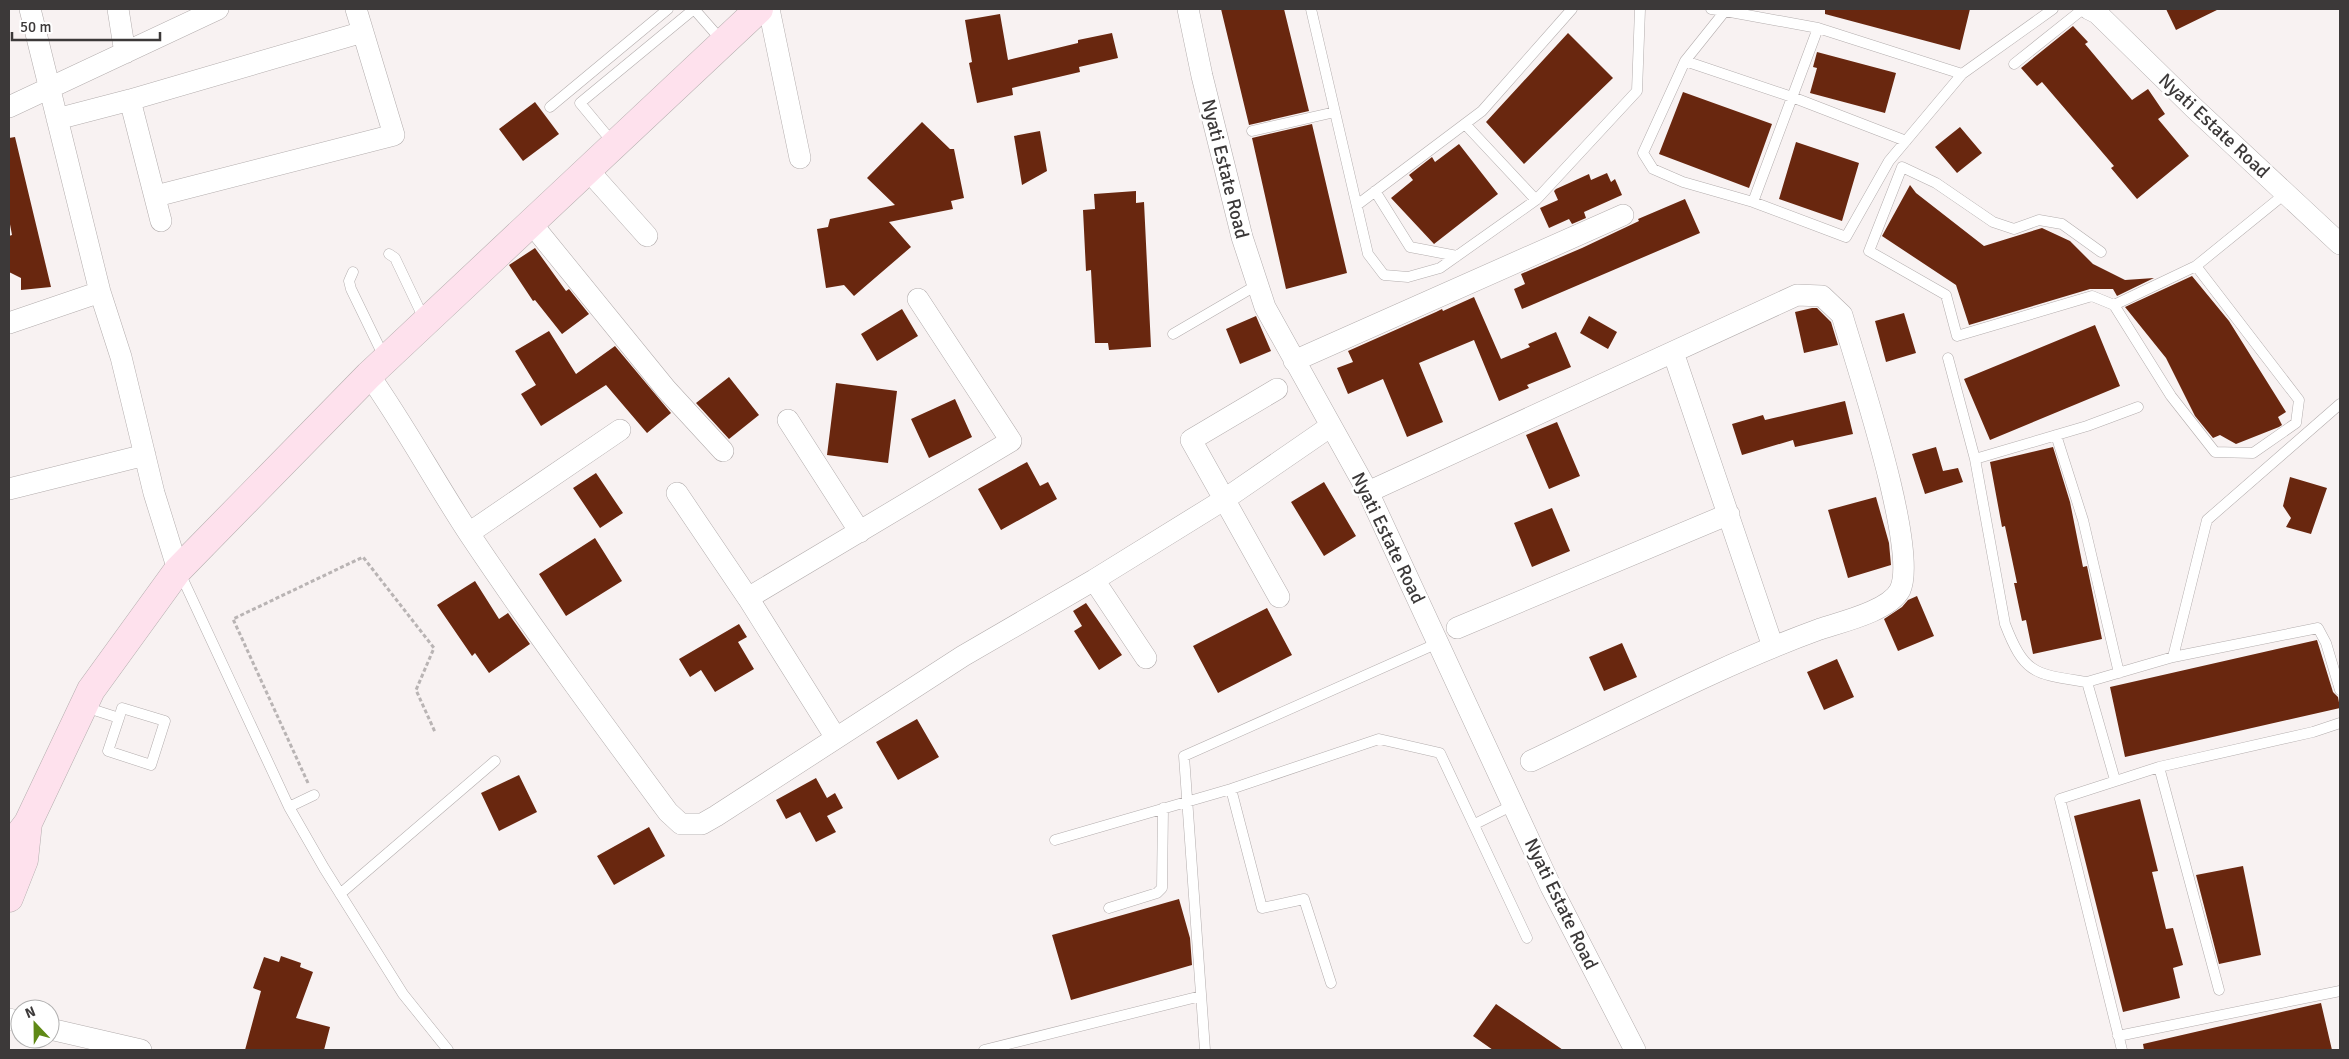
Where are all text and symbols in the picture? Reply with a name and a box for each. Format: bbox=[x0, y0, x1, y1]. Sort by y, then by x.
scale bar bbox=[12, 10, 160, 42]
text: 50 m bbox=[20, 18, 51, 36]
street label: Nyati Estate Road bbox=[2153, 68, 2275, 184]
street label: Nyati Estate Road bbox=[1196, 97, 1254, 241]
street label: Nyati Estate Road bbox=[1346, 468, 1430, 608]
street label: Nyati Estate Road bbox=[1519, 834, 1603, 974]
north arrow bbox=[10, 999, 60, 1049]
text: N bbox=[23, 1003, 38, 1022]

